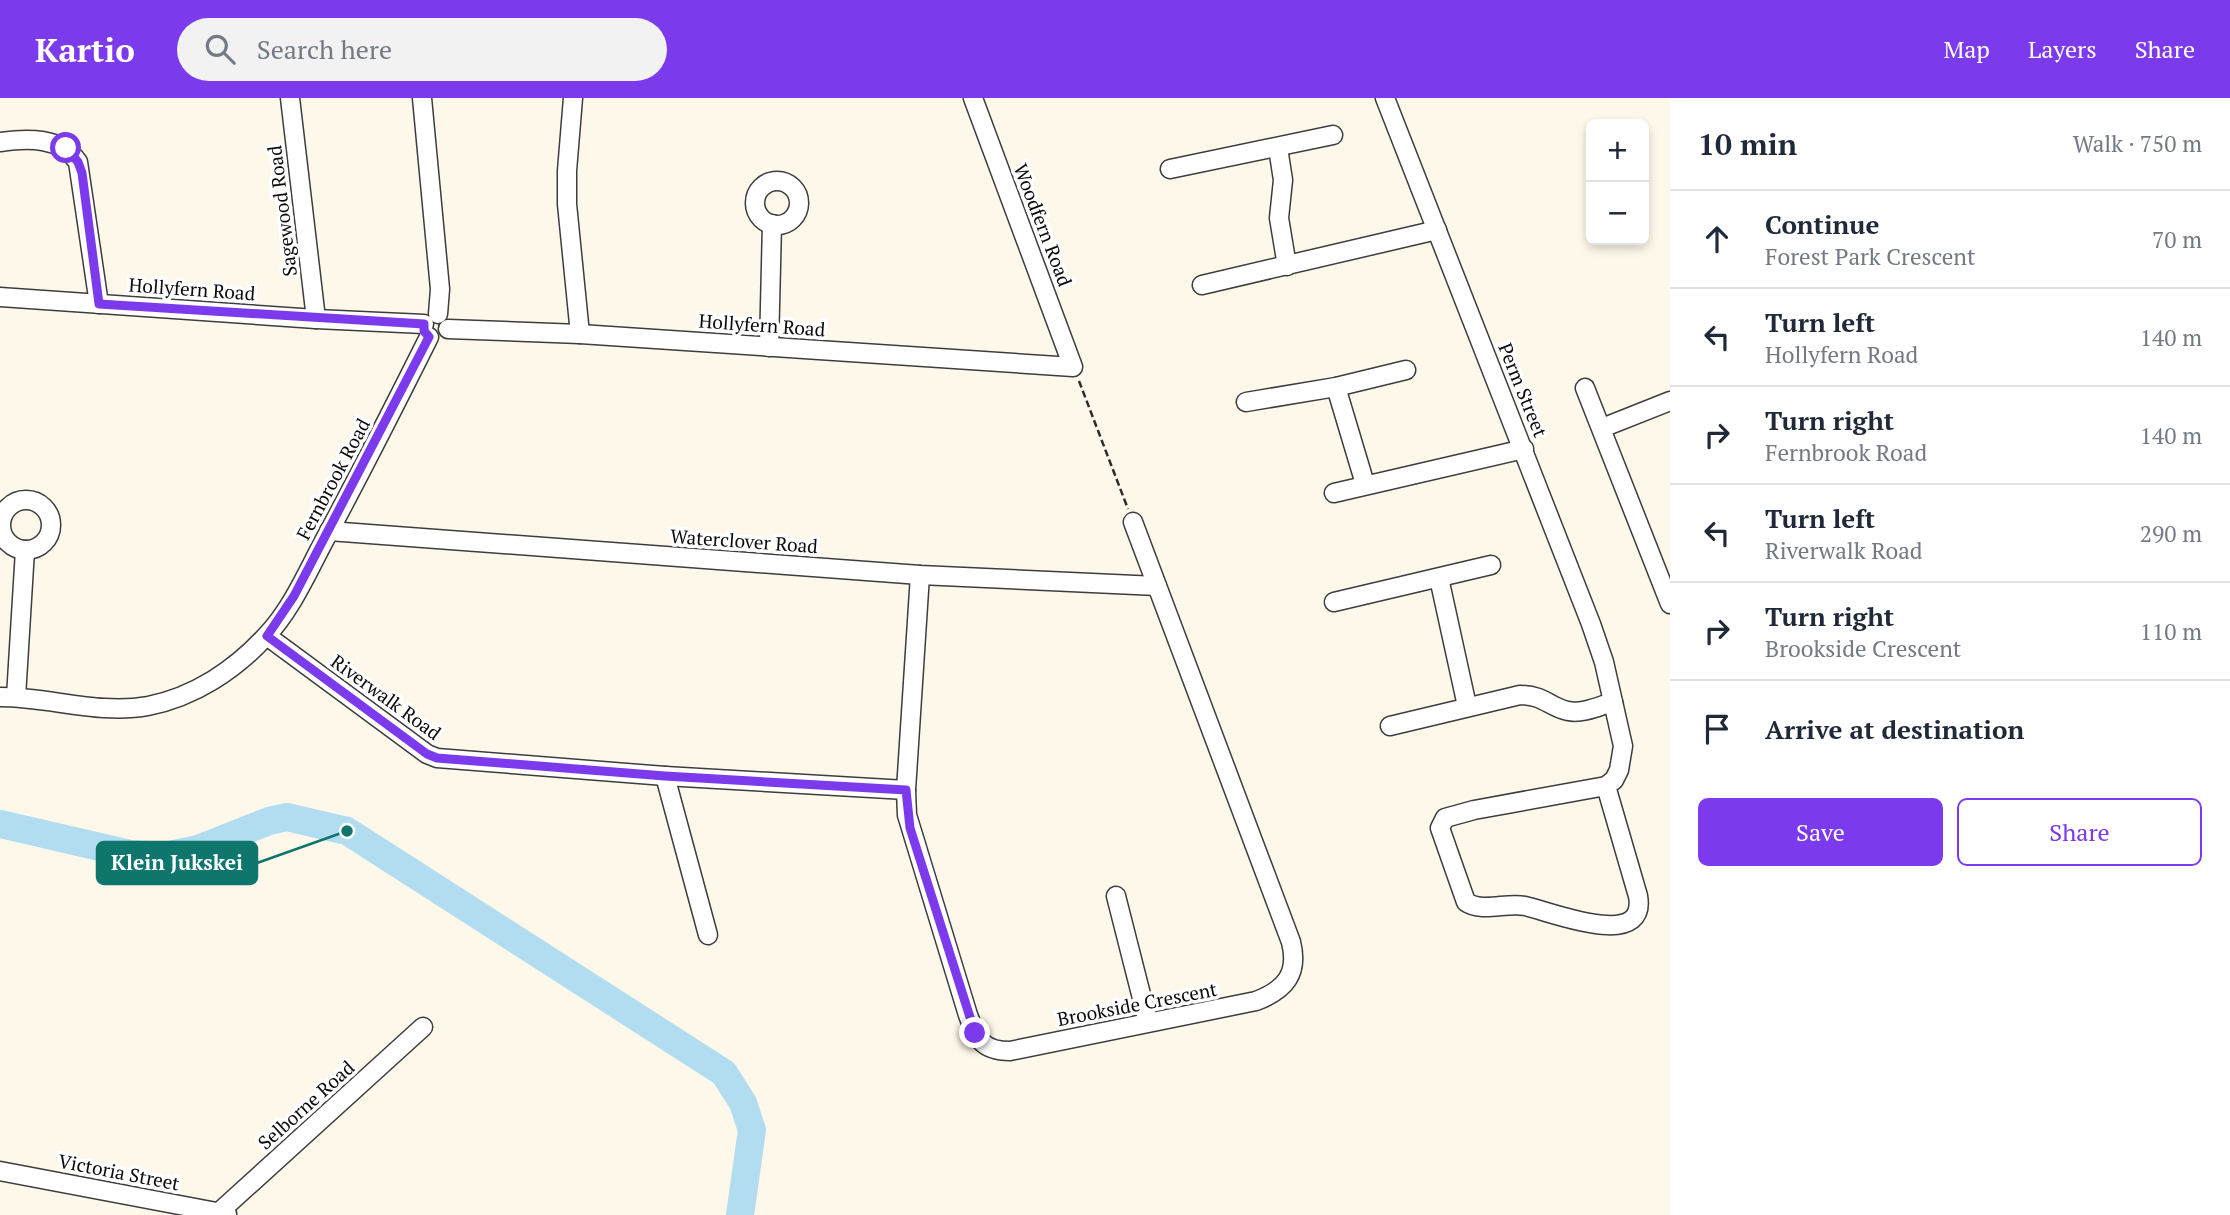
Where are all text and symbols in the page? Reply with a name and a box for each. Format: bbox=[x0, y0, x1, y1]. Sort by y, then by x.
search box bbox=[177, 18, 667, 81]
text: Kartio bbox=[35, 28, 135, 71]
icon: search bbox=[201, 30, 239, 68]
text: Search here bbox=[257, 32, 392, 66]
text: Map bbox=[1943, 33, 1990, 65]
text: Layers bbox=[2028, 33, 2097, 65]
text: Share bbox=[2135, 33, 2195, 65]
map controls bbox=[1586, 119, 1649, 245]
button: + bbox=[1586, 119, 1649, 182]
text: 10 min bbox=[1698, 124, 1797, 164]
text: Walk · 750 m bbox=[2073, 128, 2202, 159]
route start bbox=[50, 132, 81, 163]
street label: Sagewood Road bbox=[261, 144, 302, 278]
street label: Woodfern Road bbox=[1009, 160, 1078, 290]
button: − bbox=[1586, 182, 1649, 245]
text: Continue bbox=[1765, 207, 1879, 241]
icon: ahead bbox=[1698, 220, 1736, 258]
text: 70 m bbox=[2152, 224, 2202, 255]
text: Forest Park Crescent bbox=[1765, 241, 1976, 272]
street label: Hollyfern Road bbox=[128, 272, 257, 305]
text: Turn left bbox=[1765, 305, 1875, 339]
street label: Hollyfern Road bbox=[698, 308, 827, 341]
icon: left bbox=[1698, 318, 1736, 356]
text: 140 m bbox=[2140, 322, 2202, 353]
street label: Perm Street bbox=[1493, 339, 1554, 441]
text: Hollyfern Road bbox=[1765, 339, 1918, 370]
text: Turn right bbox=[1765, 403, 1894, 437]
street label: Fernbrook Road bbox=[290, 413, 375, 544]
icon: right bbox=[1698, 416, 1736, 454]
text: 140 m bbox=[2140, 420, 2202, 451]
text: Fernbrook Road bbox=[1765, 437, 1927, 468]
text: Turn left bbox=[1765, 501, 1875, 535]
icon: left bbox=[1698, 514, 1736, 552]
text: 290 m bbox=[2140, 518, 2202, 549]
street label: Waterclover Road bbox=[669, 523, 819, 558]
text: Riverwalk Road bbox=[1765, 535, 1923, 566]
text: Turn right bbox=[1765, 599, 1894, 633]
icon: right bbox=[1698, 612, 1736, 650]
text: 110 m bbox=[2140, 616, 2202, 647]
text: Brookside Crescent bbox=[1765, 633, 1961, 664]
street label: Riverwalk Road bbox=[326, 648, 447, 745]
icon: arrive bbox=[1698, 710, 1736, 748]
text: Arrive at destination bbox=[1765, 712, 2024, 746]
button: Save bbox=[1698, 798, 1943, 866]
button: Share bbox=[1957, 798, 2202, 866]
callout: Klein Jukskei bbox=[97, 842, 257, 884]
text: Klein Jukskei bbox=[111, 848, 243, 876]
street label: Brookside Crescent bbox=[1055, 976, 1219, 1031]
route end bbox=[959, 1017, 990, 1048]
street label: Selborne Road bbox=[252, 1054, 360, 1155]
street label: Victoria Street bbox=[56, 1148, 182, 1196]

